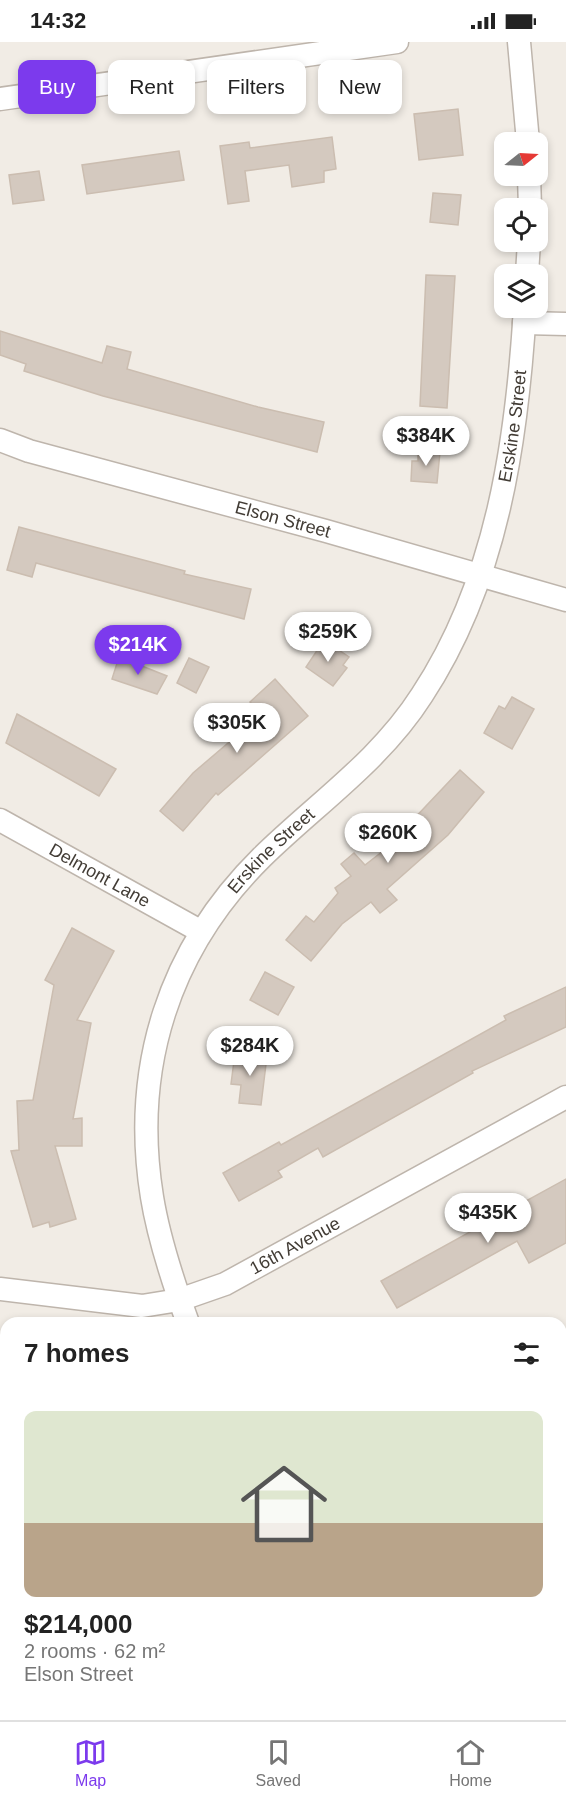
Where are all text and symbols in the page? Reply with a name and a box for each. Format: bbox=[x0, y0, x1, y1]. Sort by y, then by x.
text: 14:32 bbox=[30, 8, 86, 33]
chip: Buy bbox=[18, 60, 96, 114]
chip: Rent bbox=[108, 60, 195, 114]
chip: Filters bbox=[207, 60, 306, 114]
chip: New bbox=[318, 60, 402, 114]
north arrow bbox=[494, 132, 548, 186]
map controls bbox=[494, 132, 548, 318]
button: locate bbox=[494, 198, 548, 252]
button: layers bbox=[494, 264, 548, 318]
street label: Erskine Street bbox=[495, 369, 530, 484]
pin: $384K bbox=[384, 416, 468, 467]
text: $384K bbox=[397, 424, 455, 446]
street label: Elson Street bbox=[233, 497, 333, 542]
pin: $259K bbox=[286, 612, 370, 663]
text: $259K bbox=[299, 620, 357, 642]
pin: $214K bbox=[96, 625, 180, 676]
text: $214K bbox=[109, 633, 167, 655]
pin: $305K bbox=[195, 703, 279, 754]
text: $305K bbox=[208, 711, 266, 733]
street label: Erskine Street bbox=[223, 804, 318, 897]
pin: $260K bbox=[346, 813, 430, 864]
text: $260K bbox=[359, 821, 417, 843]
street label: Delmont Lane bbox=[46, 839, 154, 911]
pin: $284K bbox=[208, 1026, 292, 1077]
text: $284K bbox=[221, 1034, 279, 1056]
pin: $435K bbox=[446, 1193, 530, 1244]
text: $435K bbox=[459, 1201, 517, 1223]
street label: 16th Avenue bbox=[246, 1213, 344, 1278]
icon: filters bbox=[510, 1337, 543, 1370]
text: 7 homes bbox=[24, 1338, 130, 1368]
icon: home bbox=[230, 1450, 338, 1558]
text: $214,000 bbox=[24, 1609, 132, 1639]
text: 2 rooms · 62 m² bbox=[24, 1640, 165, 1662]
text: Elson Street bbox=[24, 1663, 133, 1685]
tab: Map bbox=[74, 1736, 107, 1790]
tab: Saved bbox=[255, 1736, 301, 1790]
tab: Home bbox=[449, 1736, 492, 1790]

